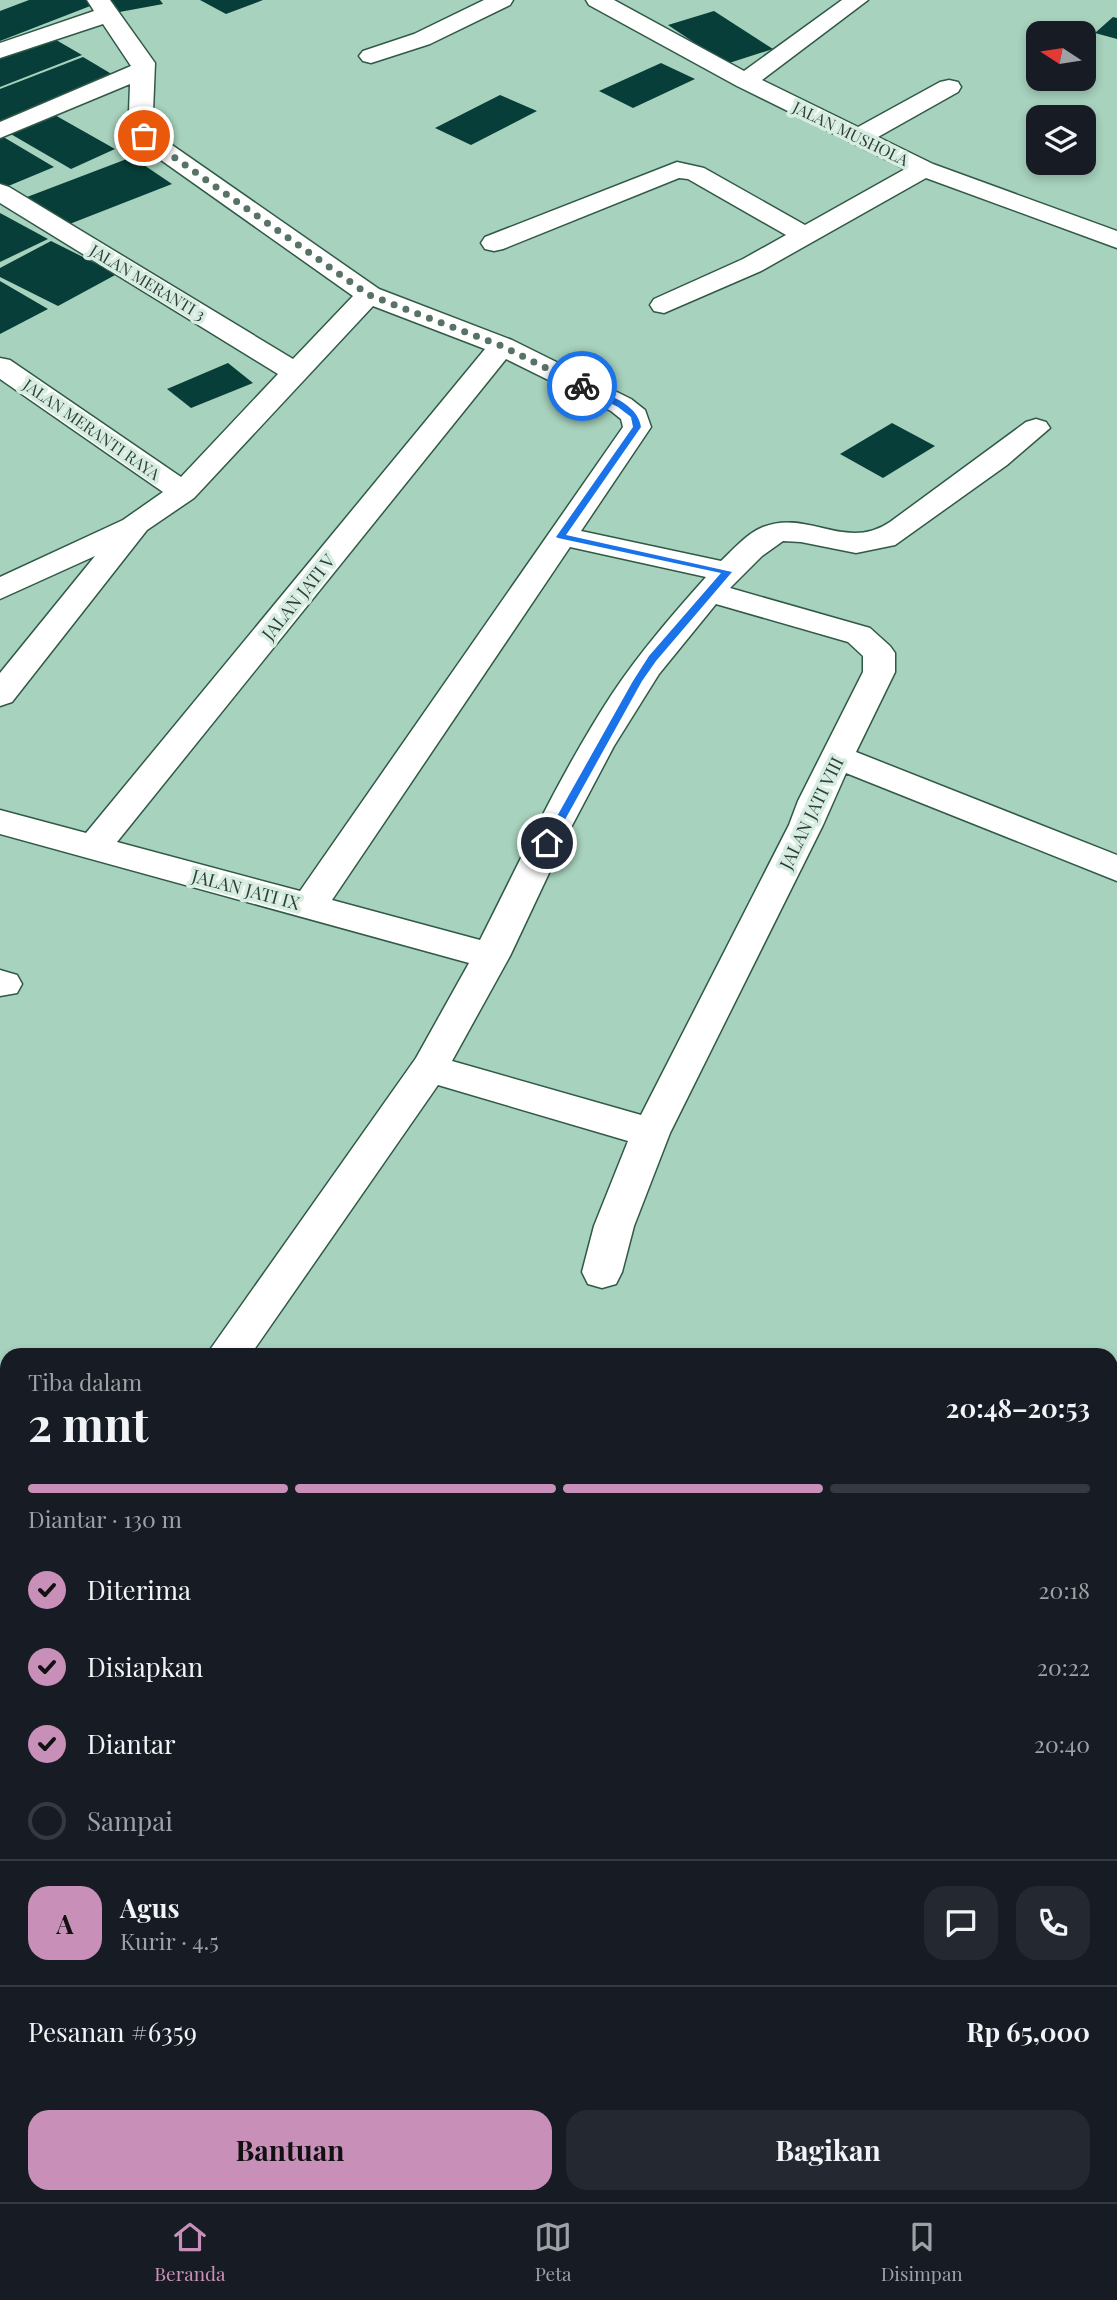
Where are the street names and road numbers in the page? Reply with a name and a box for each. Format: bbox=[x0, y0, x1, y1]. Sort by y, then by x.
street label: JALAN MUSHOLA bbox=[789, 96, 913, 170]
street label: JALAN MERANTI 3 bbox=[86, 239, 210, 325]
street label: JALAN MERANTI RAYA bbox=[19, 373, 165, 485]
street label: JALAN JATI V bbox=[255, 548, 340, 646]
street label: JALAN JATI VIII bbox=[773, 753, 849, 874]
street label: JALAN JATI IX bbox=[188, 863, 303, 915]

